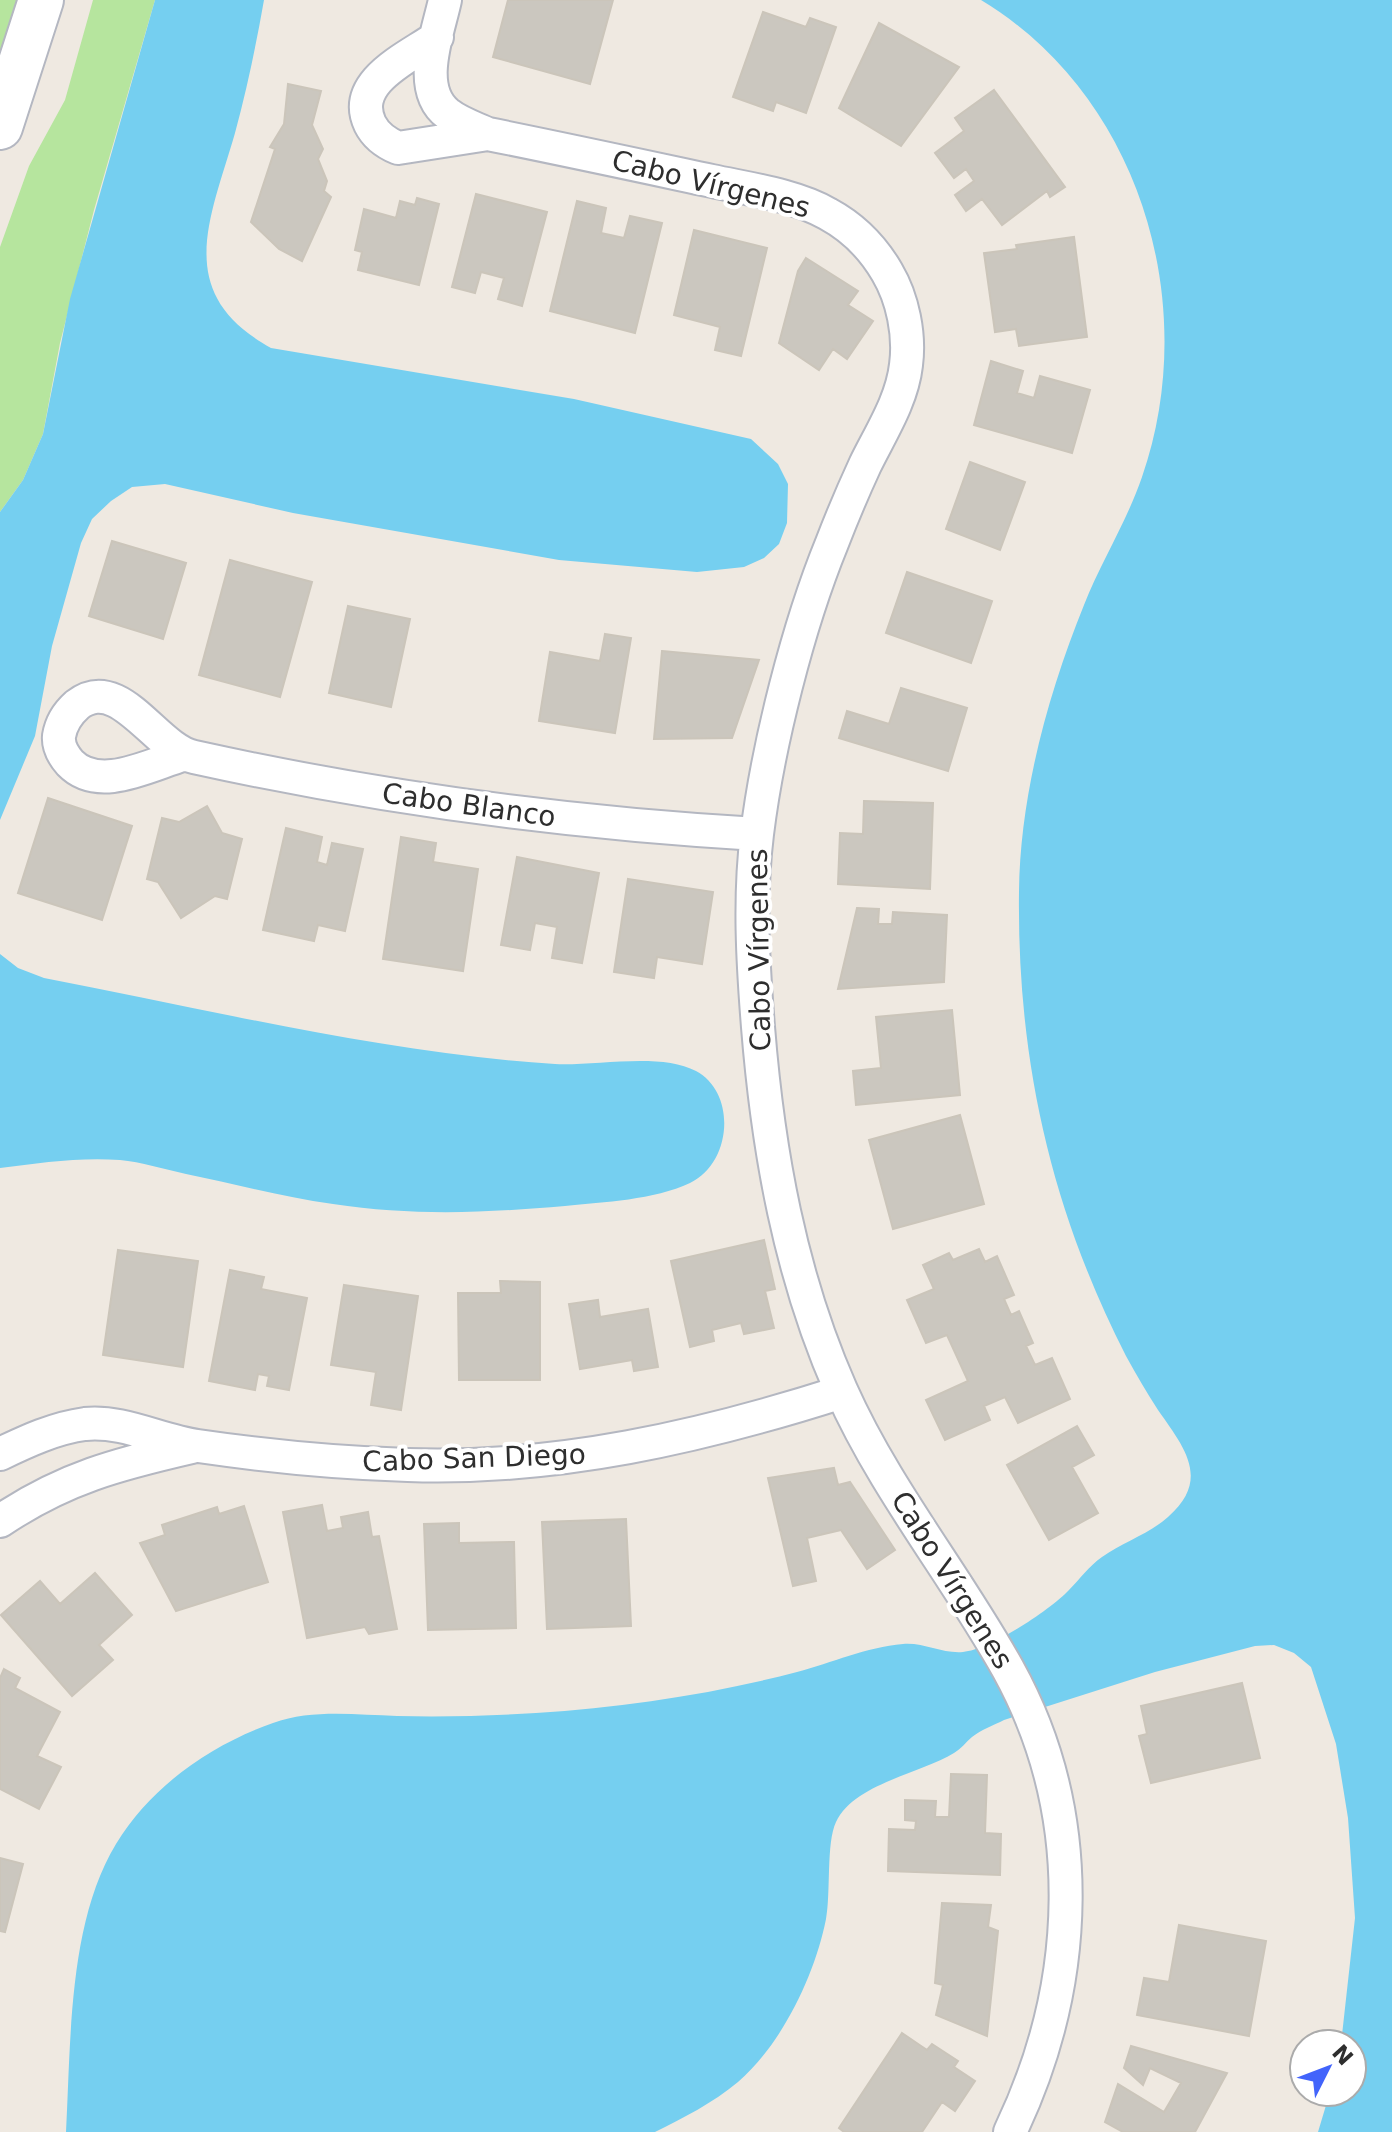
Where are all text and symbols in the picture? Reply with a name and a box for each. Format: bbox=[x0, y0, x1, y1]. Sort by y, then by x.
street label: Cabo Vírgenes bbox=[609, 143, 813, 225]
street label: Cabo Blanco bbox=[380, 776, 558, 834]
street label: Cabo Vírgenes bbox=[741, 848, 777, 1052]
street label: Cabo San Diego bbox=[362, 1438, 586, 1478]
street label: Cabo Vírgenes bbox=[884, 1485, 1020, 1675]
north arrow bbox=[1288, 2028, 1368, 2108]
text: N bbox=[1327, 2040, 1358, 2070]

